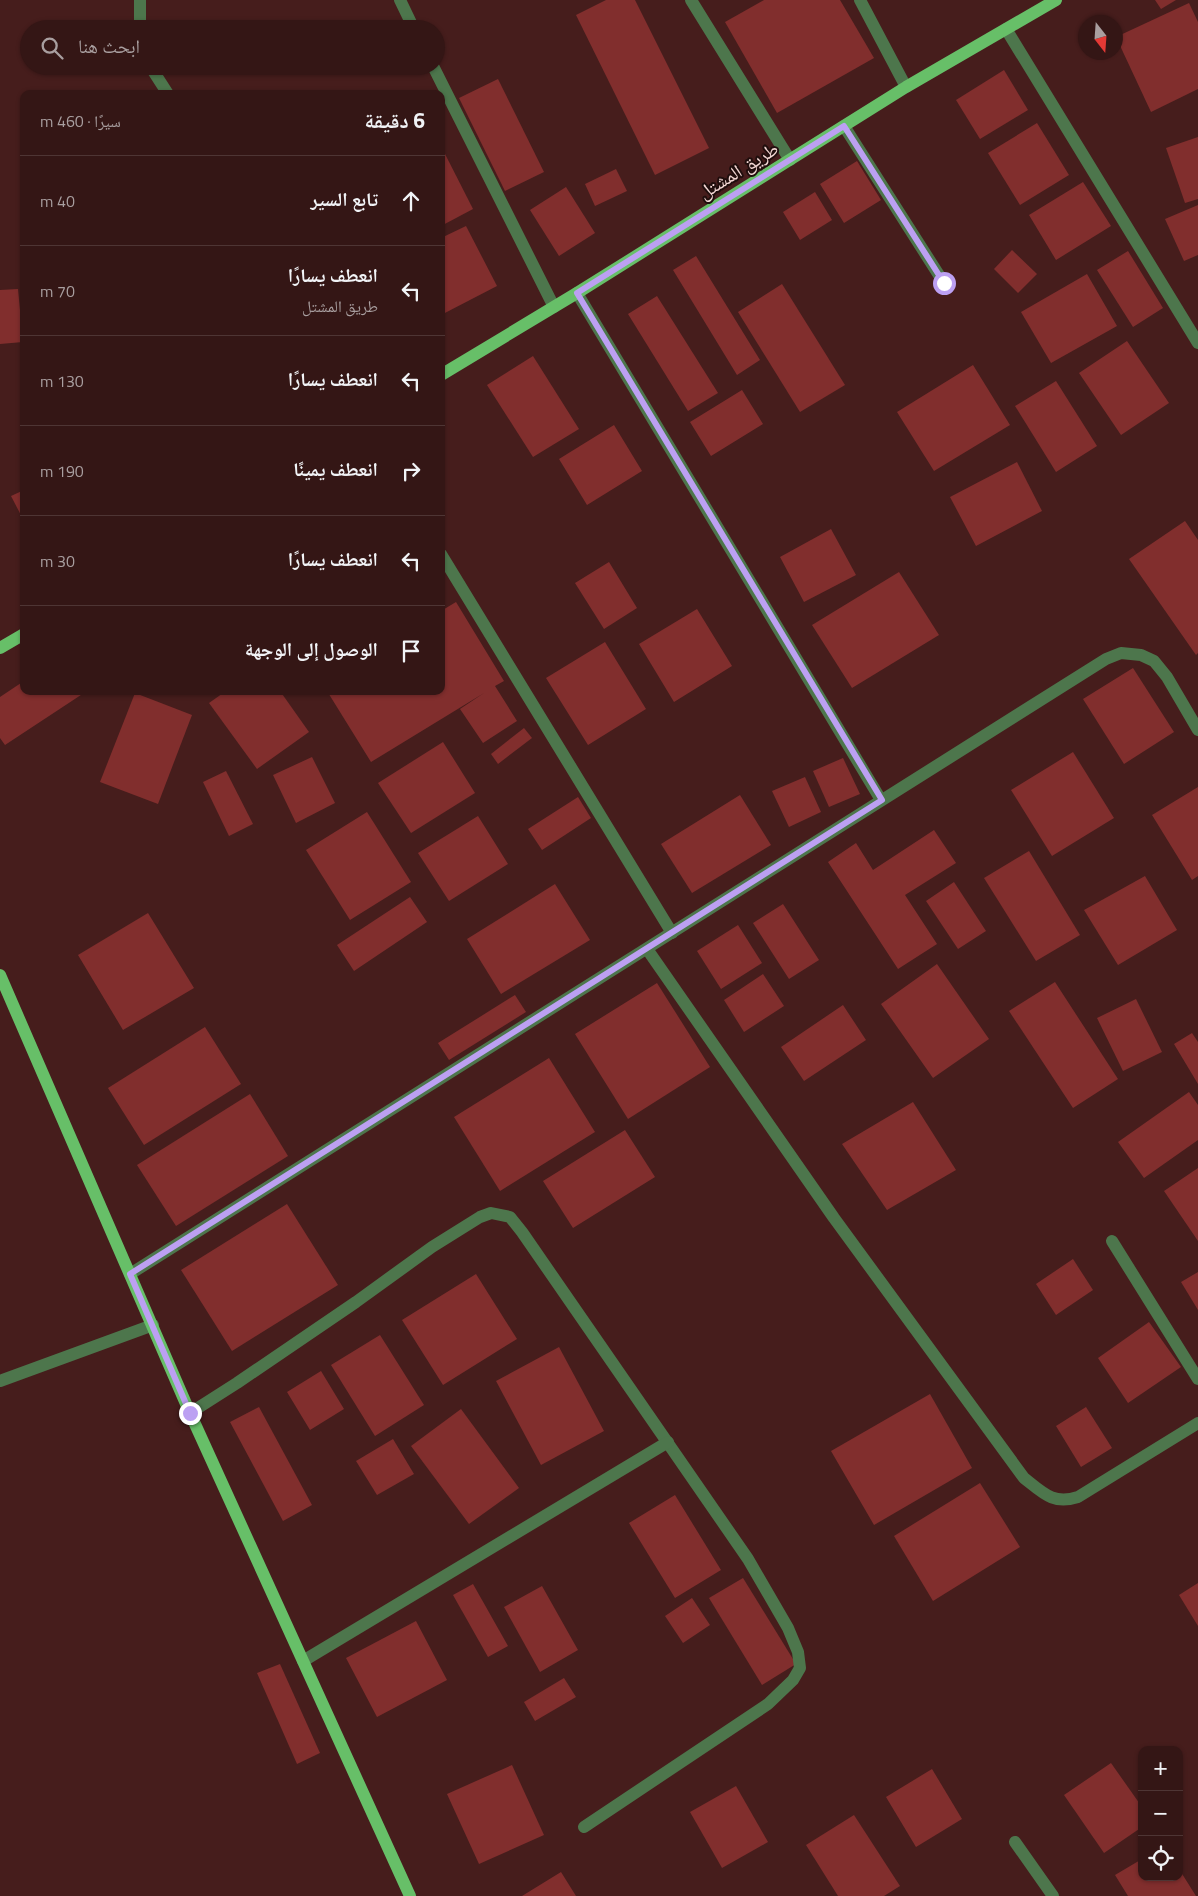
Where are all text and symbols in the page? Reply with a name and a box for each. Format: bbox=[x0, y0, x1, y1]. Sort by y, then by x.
north arrow bbox=[1078, 15, 1123, 60]
search box bbox=[20, 20, 445, 75]
text: ابحث هنا bbox=[78, 31, 140, 60]
icon: search bbox=[38, 34, 66, 62]
text: 6 دقيقة bbox=[365, 104, 425, 136]
text: سيرًا · 460 m bbox=[40, 109, 121, 133]
street label: طريق المشتل bbox=[692, 133, 784, 206]
text: تابع السير bbox=[310, 184, 378, 213]
icon: ahead bbox=[397, 187, 425, 215]
text: 40 m bbox=[40, 189, 75, 213]
text: انعطف يسارًا bbox=[288, 260, 378, 289]
route start bbox=[933, 272, 956, 295]
icon: left bbox=[397, 277, 425, 305]
text: 70 m bbox=[40, 279, 75, 303]
text: طريق المشتل bbox=[302, 294, 378, 318]
text: انعطف يسارًا bbox=[288, 364, 378, 393]
icon: left bbox=[397, 367, 425, 395]
text: 130 m bbox=[40, 369, 84, 393]
text: انعطف يمينًا bbox=[293, 454, 378, 483]
icon: right bbox=[397, 457, 425, 485]
text: 190 m bbox=[40, 459, 84, 483]
text: انعطف يسارًا bbox=[288, 544, 378, 573]
icon: left bbox=[397, 547, 425, 575]
text: 30 m bbox=[40, 549, 75, 573]
text: الوصول إلى الوجهة bbox=[245, 634, 378, 663]
icon: arrive bbox=[397, 637, 425, 665]
route end bbox=[179, 1402, 202, 1425]
map controls bbox=[1138, 1746, 1183, 1881]
button: + bbox=[1138, 1746, 1183, 1791]
button: − bbox=[1138, 1791, 1183, 1836]
button: locate bbox=[1138, 1836, 1183, 1881]

